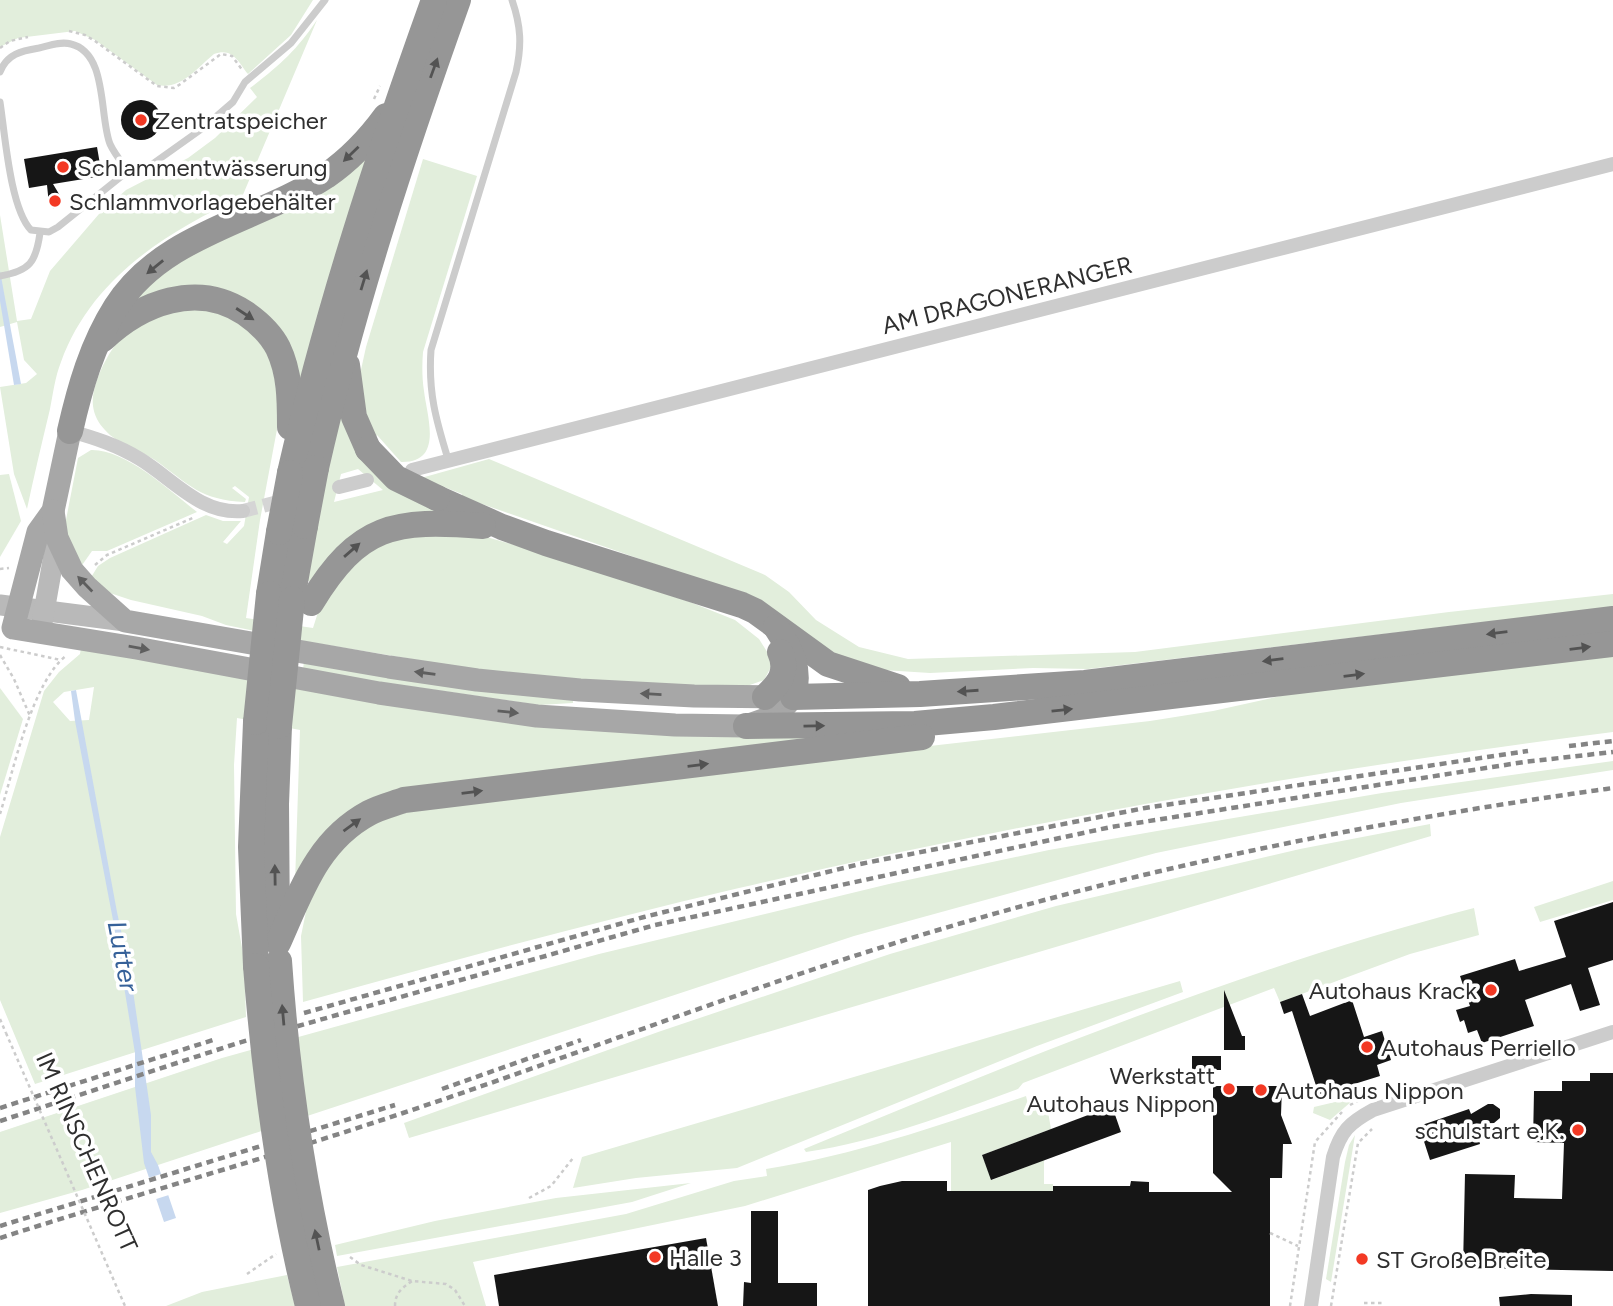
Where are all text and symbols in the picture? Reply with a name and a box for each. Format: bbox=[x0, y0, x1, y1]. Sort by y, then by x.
one-way arrow bbox=[429, 57, 440, 78]
place label: Zentratspeicher bbox=[155, 106, 327, 135]
marker: Zentratspeicher bbox=[133, 112, 149, 128]
one-way arrow bbox=[343, 146, 360, 162]
place label: Schlammentwässerung bbox=[77, 153, 328, 182]
marker: Schlammentwässerung bbox=[55, 159, 71, 175]
place label: Schlammvorlagebehälter bbox=[69, 187, 336, 216]
marker: Schlammvorlagebehälter bbox=[47, 193, 63, 209]
street label: AM DRAGONERANGER bbox=[879, 250, 1135, 340]
one-way arrow bbox=[146, 260, 164, 275]
one-way arrow bbox=[359, 269, 370, 290]
one-way arrow bbox=[235, 307, 254, 320]
one-way arrow bbox=[343, 542, 361, 558]
one-way arrow bbox=[77, 576, 93, 593]
one-way arrow bbox=[1485, 627, 1507, 638]
one-way arrow bbox=[1569, 642, 1591, 653]
one-way arrow bbox=[128, 643, 150, 654]
one-way arrow bbox=[1261, 654, 1283, 665]
one-way arrow bbox=[414, 667, 436, 678]
one-way arrow bbox=[1343, 670, 1365, 681]
one-way arrow bbox=[957, 685, 979, 696]
one-way arrow bbox=[640, 688, 662, 699]
one-way arrow bbox=[1051, 704, 1073, 715]
one-way arrow bbox=[497, 707, 519, 718]
one-way arrow bbox=[803, 721, 825, 732]
one-way arrow bbox=[687, 759, 709, 770]
one-way arrow bbox=[461, 786, 483, 797]
one-way arrow bbox=[343, 818, 361, 832]
one-way arrow bbox=[270, 863, 281, 885]
water label: Lutter bbox=[101, 918, 146, 995]
place label: Autohaus Krack bbox=[1309, 976, 1477, 1005]
marker: Autohaus Krack bbox=[1483, 982, 1499, 998]
one-way arrow bbox=[277, 1003, 288, 1025]
place label: Autohaus Perriello bbox=[1381, 1033, 1576, 1062]
marker: Autohaus Perriello bbox=[1359, 1039, 1375, 1055]
street label: IM RINSCHENROTT bbox=[30, 1048, 144, 1256]
place label: Werkstatt Autohaus Nippon bbox=[1026, 1061, 1215, 1118]
place label: Autohaus Nippon bbox=[1275, 1076, 1464, 1105]
marker: Werkstatt Autohaus Nippon bbox=[1221, 1081, 1237, 1097]
marker: Autohaus Nippon bbox=[1253, 1082, 1269, 1098]
place label: schulstart e.K. bbox=[1414, 1116, 1564, 1145]
marker: schulstart e.K. bbox=[1570, 1122, 1586, 1138]
one-way arrow bbox=[311, 1229, 322, 1251]
place label: Halle 3 bbox=[669, 1243, 742, 1272]
place label: ST Große Breite bbox=[1376, 1245, 1546, 1274]
marker: Halle 3 bbox=[647, 1249, 663, 1265]
marker: ST Große Breite bbox=[1354, 1251, 1370, 1267]

